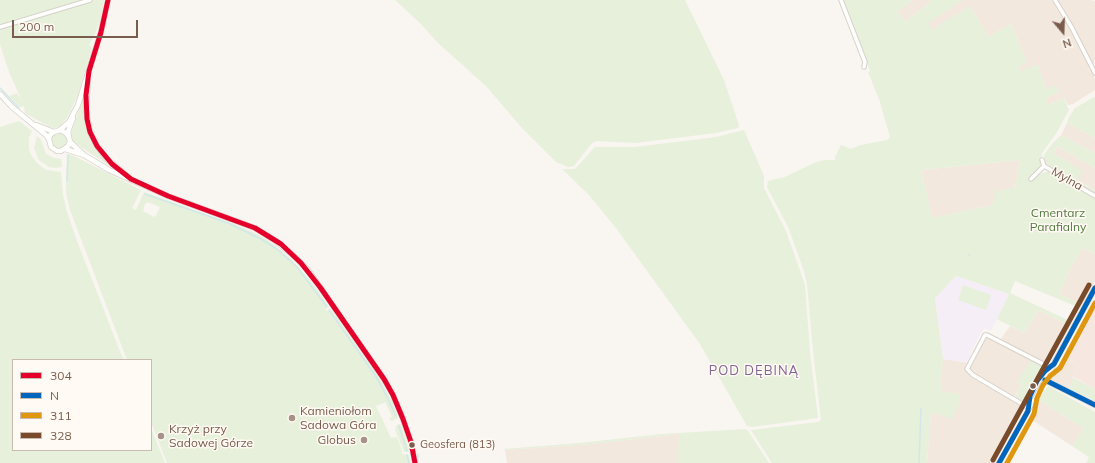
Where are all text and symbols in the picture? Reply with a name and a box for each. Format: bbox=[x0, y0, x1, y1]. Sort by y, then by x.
scale bar bbox=[14, 12, 140, 38]
north arrow bbox=[1043, 12, 1083, 52]
text: 200 m bbox=[19, 19, 54, 34]
text: N bbox=[1061, 35, 1073, 51]
street label: Mylna bbox=[1049, 164, 1085, 194]
park label: Cmentarz Parafialny bbox=[1030, 206, 1086, 234]
legend bbox=[12, 359, 152, 451]
district label: POD DĘBINĄ bbox=[709, 363, 799, 379]
text: 304 bbox=[50, 368, 72, 383]
unlabelled marker bbox=[1028, 381, 1038, 391]
text: N bbox=[50, 388, 59, 403]
place label: Kamieniołom Sadowa Góra bbox=[300, 404, 376, 432]
text: 311 bbox=[50, 408, 72, 423]
marker: Kamieniołom Sadowa Góra bbox=[287, 413, 297, 423]
place label: Krzyż przy Sadowej Górze bbox=[169, 422, 253, 450]
text: 328 bbox=[50, 428, 72, 443]
marker: Krzyż przy Sadowej Górze bbox=[156, 431, 166, 441]
place label: Globus bbox=[317, 433, 356, 447]
marker: Globus bbox=[359, 435, 369, 445]
place label: Geosfera (813) bbox=[420, 438, 496, 452]
marker: Geosfera (813) bbox=[407, 440, 417, 450]

